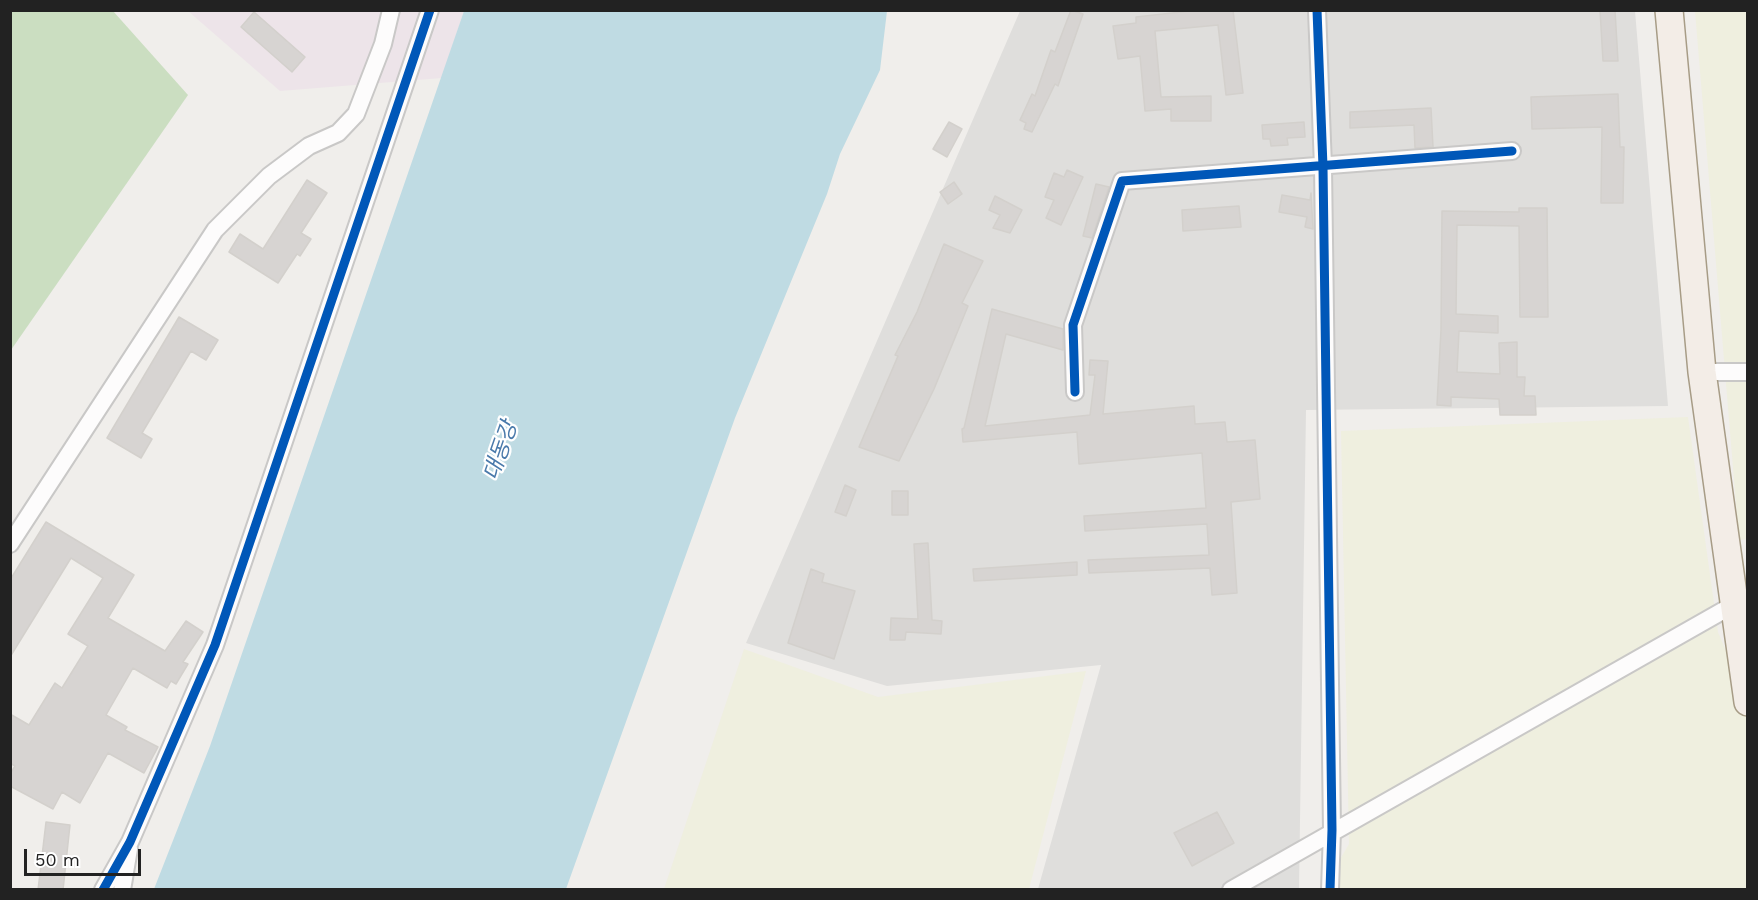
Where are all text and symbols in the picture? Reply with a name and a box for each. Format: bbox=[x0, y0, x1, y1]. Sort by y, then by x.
water label: 대동강 bbox=[479, 418, 523, 484]
scale bar bbox=[27, 837, 144, 875]
text: 50 m bbox=[35, 849, 80, 870]

